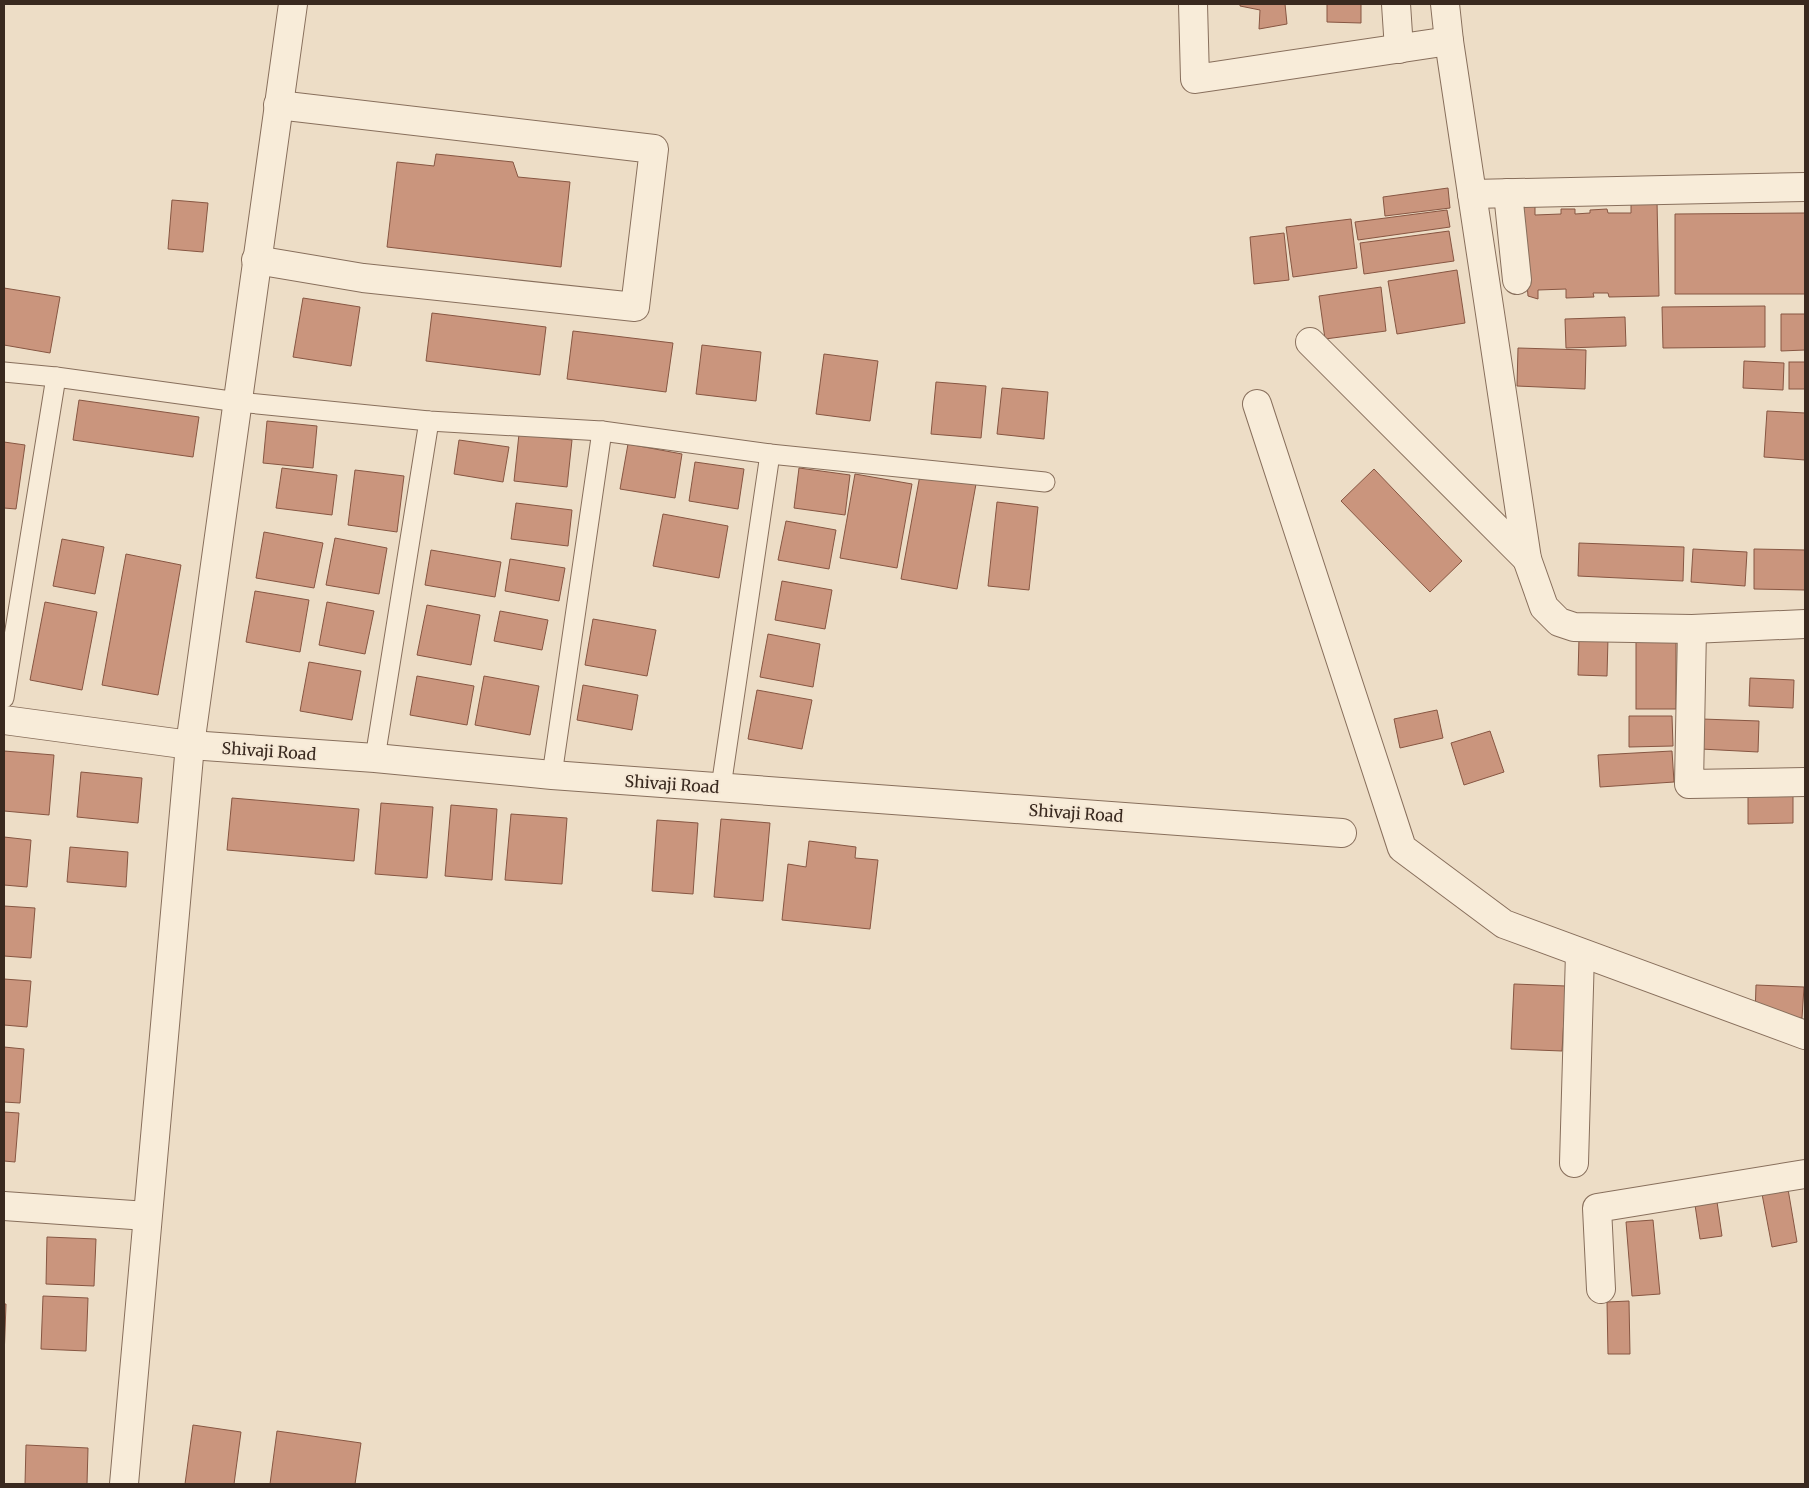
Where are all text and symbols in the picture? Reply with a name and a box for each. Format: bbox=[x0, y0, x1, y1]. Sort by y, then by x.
street label: Shivaji Road bbox=[221, 738, 317, 764]
street label: Shivaji Road bbox=[624, 771, 720, 797]
street label: Shivaji Road bbox=[1028, 800, 1124, 826]

